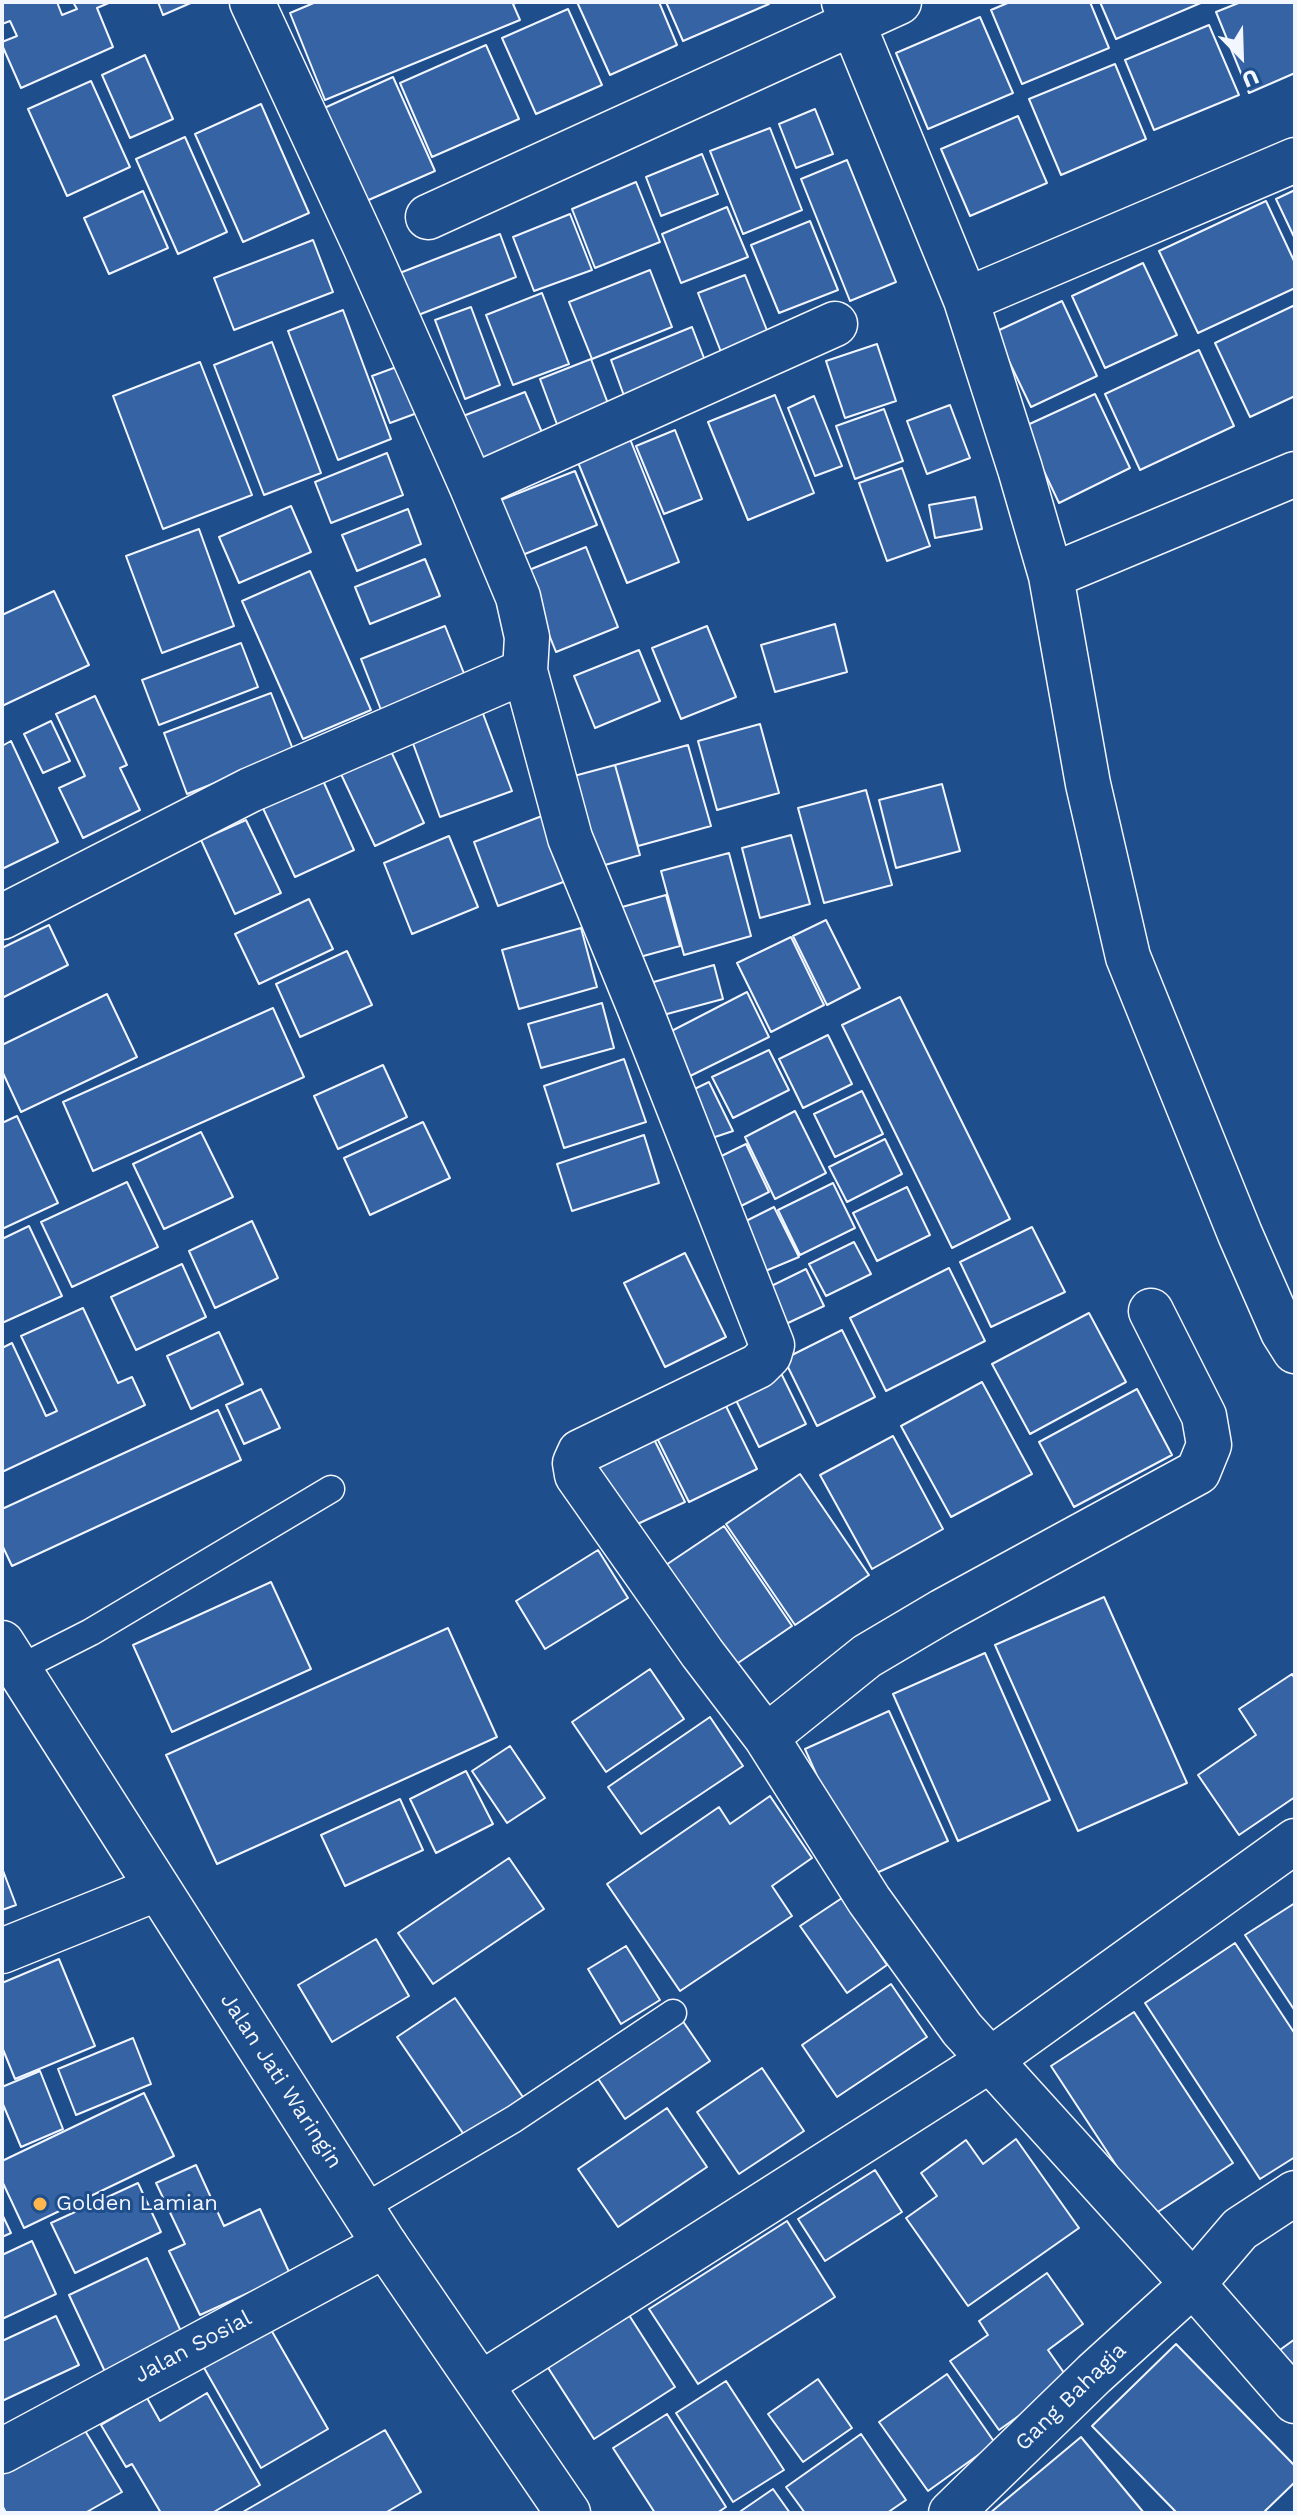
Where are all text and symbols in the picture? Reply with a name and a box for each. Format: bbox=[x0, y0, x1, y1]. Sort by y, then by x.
north arrow bbox=[1201, 16, 1281, 96]
text: U bbox=[1238, 64, 1263, 93]
street label: Jalan Jati Waringin bbox=[214, 1988, 348, 2174]
place label: Golden Lamian bbox=[56, 2191, 218, 2217]
marker: Golden Lamian bbox=[31, 2195, 49, 2213]
street label: Jalan Sosial bbox=[130, 2305, 256, 2389]
street label: Gang Bahagia bbox=[1010, 2337, 1132, 2457]

